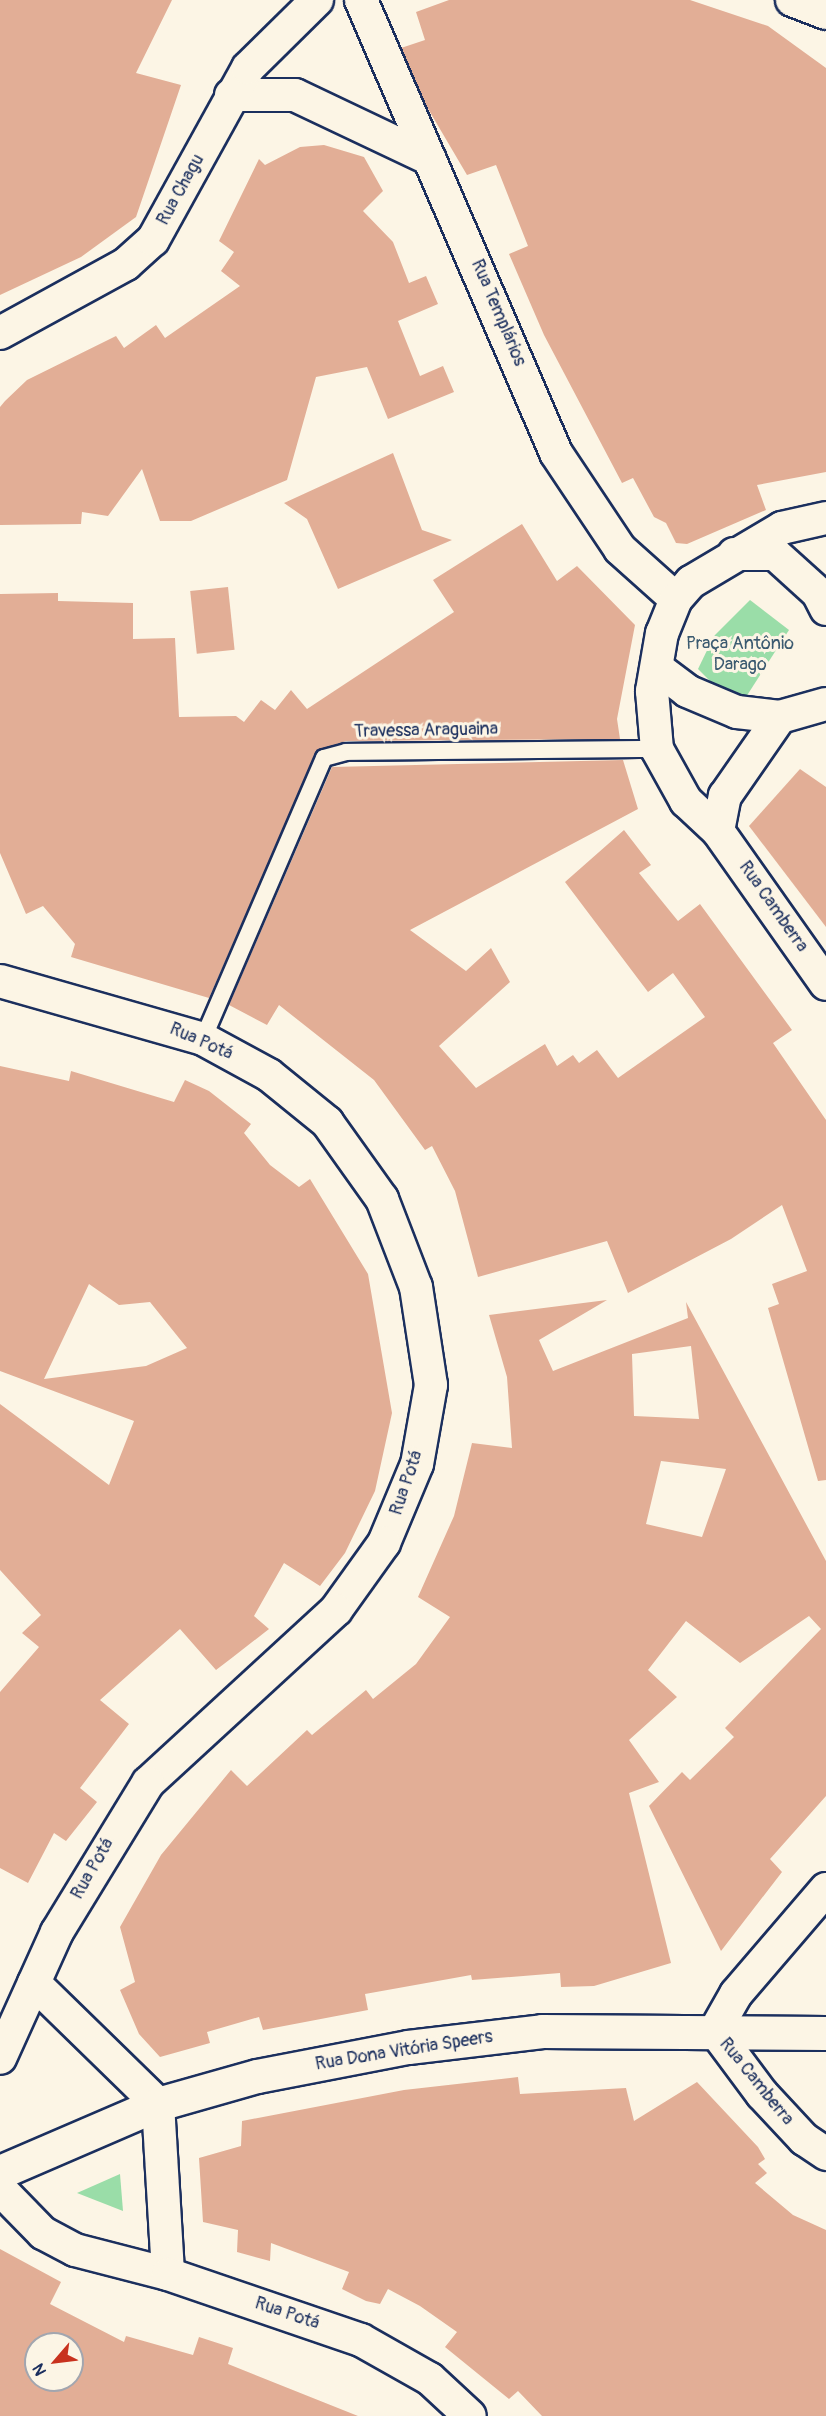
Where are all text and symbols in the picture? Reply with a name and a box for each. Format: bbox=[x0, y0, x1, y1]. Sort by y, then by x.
street label: Rua Chagu bbox=[153, 151, 209, 229]
street label: Rua Templários bbox=[466, 256, 530, 370]
park label: Praça Antônio Darago bbox=[686, 634, 794, 676]
street label: Travessa Araguaina bbox=[354, 719, 498, 743]
street label: Rua Camberra bbox=[734, 857, 812, 957]
street label: Rua Potá bbox=[166, 1019, 236, 1065]
street label: Rua Potá bbox=[386, 1448, 428, 1518]
street label: Rua Potá bbox=[67, 1835, 119, 1903]
street label: Rua Dona Vitória Speers bbox=[314, 2026, 494, 2076]
street label: Rua Camberra bbox=[714, 2034, 798, 2130]
street label: Rua Potá bbox=[252, 2293, 322, 2335]
north arrow bbox=[24, 2332, 84, 2392]
text: N bbox=[29, 2360, 51, 2379]

